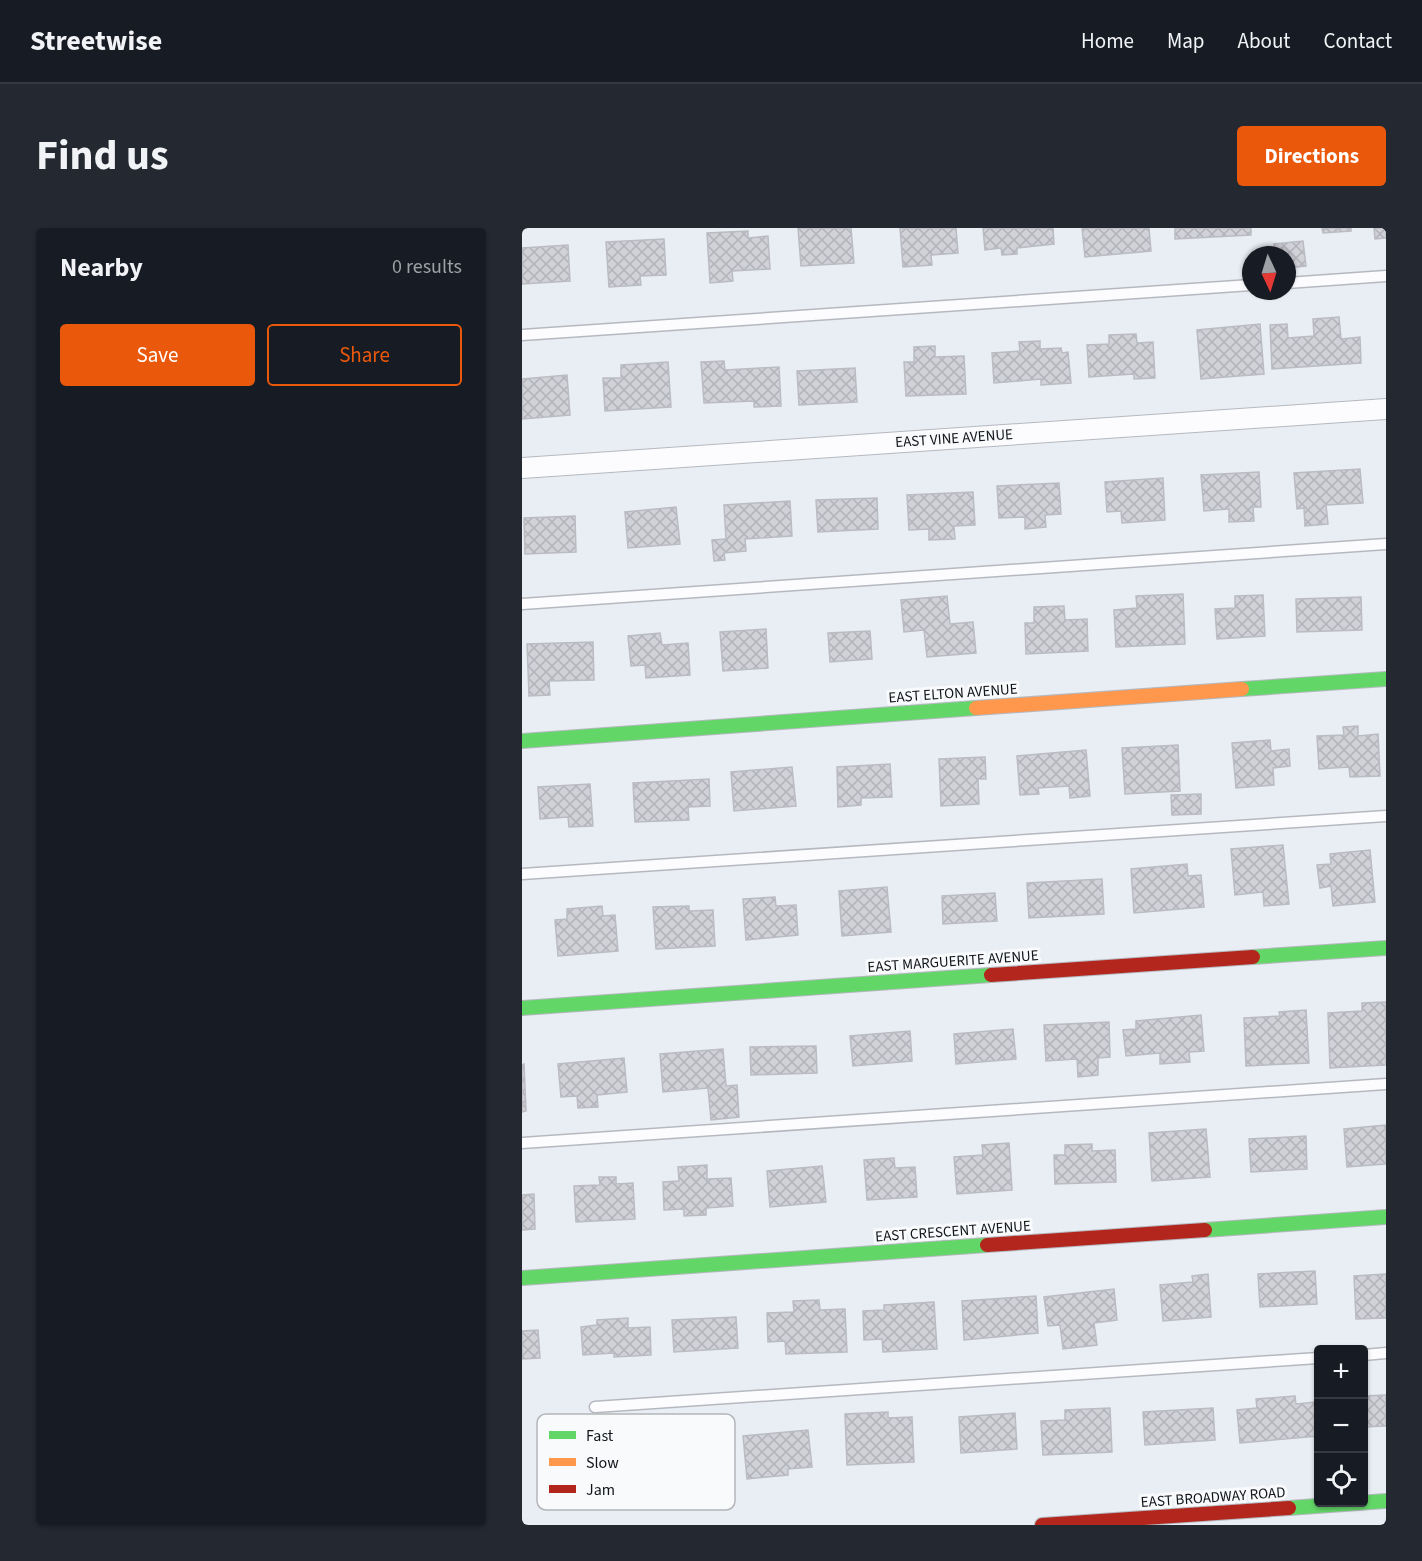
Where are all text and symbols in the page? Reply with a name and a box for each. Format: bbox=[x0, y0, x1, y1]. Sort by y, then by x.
text: Streetwise bbox=[30, 21, 162, 61]
text: Home bbox=[1081, 26, 1134, 56]
text: Map bbox=[1167, 26, 1205, 56]
text: About bbox=[1238, 26, 1290, 56]
text: Contact bbox=[1323, 26, 1392, 56]
text: Find us bbox=[36, 126, 169, 186]
button: Directions bbox=[1237, 126, 1386, 186]
north arrow bbox=[1242, 246, 1296, 300]
text: Nearby bbox=[60, 249, 143, 286]
text: 0 results bbox=[392, 253, 462, 281]
button: Save bbox=[60, 324, 255, 386]
button: Share bbox=[267, 324, 462, 386]
street label: EAST VINE AVENUE bbox=[894, 424, 1014, 453]
street label: EAST ELTON AVENUE bbox=[888, 679, 1018, 708]
street label: EAST MARGUERITE AVENUE bbox=[867, 945, 1039, 978]
street label: EAST CRESCENT AVENUE bbox=[875, 1216, 1032, 1247]
map controls bbox=[1314, 1345, 1368, 1507]
button: + bbox=[1314, 1345, 1368, 1399]
button: − bbox=[1314, 1399, 1368, 1453]
legend bbox=[537, 1414, 735, 1510]
text: Fast bbox=[586, 1425, 614, 1447]
text: Slow bbox=[586, 1452, 619, 1474]
button: locate bbox=[1314, 1453, 1368, 1507]
text: Jam bbox=[586, 1479, 615, 1501]
street label: EAST BROADWAY ROAD bbox=[1140, 1482, 1286, 1513]

